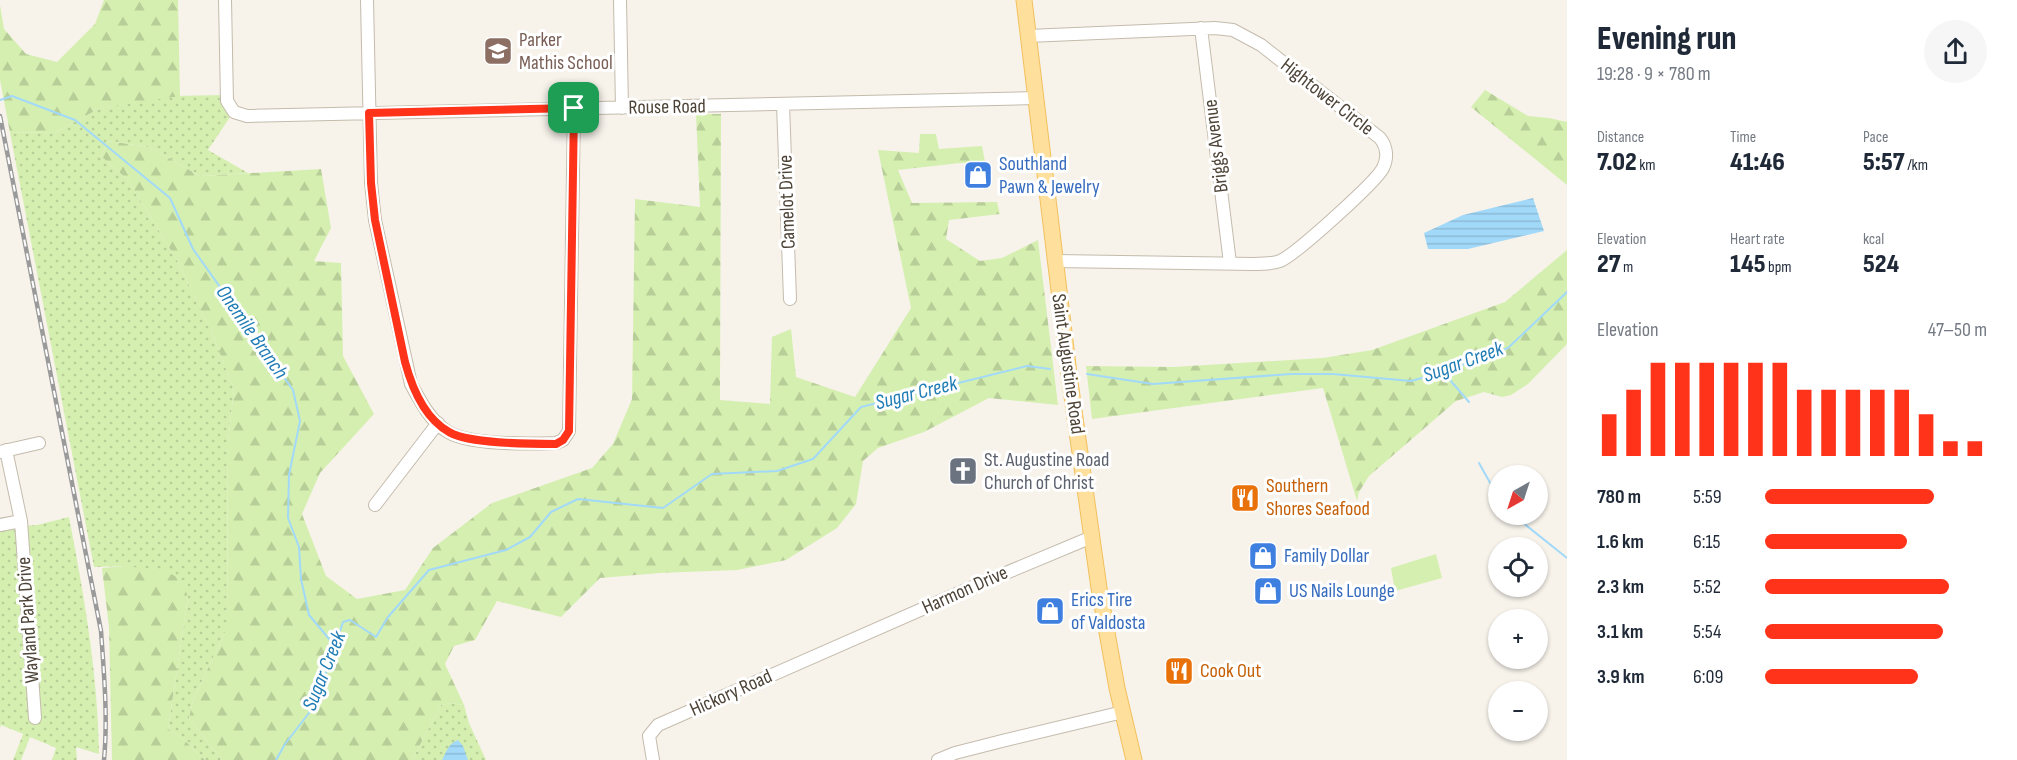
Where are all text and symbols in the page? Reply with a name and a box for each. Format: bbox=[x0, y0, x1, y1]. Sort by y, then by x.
text: Evening run bbox=[1597, 19, 1737, 59]
button: share bbox=[1924, 20, 1987, 83]
place label: Parker Mathis School bbox=[519, 28, 613, 75]
school or university icon: Parker Mathis School bbox=[482, 35, 514, 67]
street label: Hightower Circle bbox=[1276, 53, 1378, 141]
text: 19:28 · 9 × 780 m bbox=[1597, 62, 1711, 86]
pin bbox=[548, 82, 599, 133]
icon: arrive bbox=[557, 91, 590, 124]
street label: Rouse Road bbox=[628, 94, 706, 120]
street label: Briggs Avenue bbox=[1198, 98, 1234, 194]
text: Distance bbox=[1597, 128, 1644, 147]
text: Time bbox=[1730, 128, 1756, 147]
text: Pace bbox=[1863, 128, 1888, 147]
text: 7.02 bbox=[1597, 147, 1637, 178]
text: 41:46 bbox=[1730, 147, 1785, 178]
text: 5:57 bbox=[1863, 147, 1905, 178]
place label: Southland Pawn & Jewelry bbox=[999, 152, 1100, 199]
street label: Camelot Drive bbox=[773, 155, 801, 249]
text: km bbox=[1637, 156, 1656, 175]
text: /km bbox=[1905, 156, 1928, 175]
shop icon: Southland Pawn & Jewelry bbox=[962, 159, 994, 191]
text: Elevation bbox=[1597, 230, 1646, 249]
text: Heart rate bbox=[1730, 230, 1785, 249]
text: kcal bbox=[1863, 230, 1884, 249]
text: 27 bbox=[1597, 249, 1620, 280]
text: 145 bbox=[1730, 249, 1765, 280]
text: 524 bbox=[1863, 249, 1899, 280]
text: m bbox=[1620, 258, 1633, 277]
text: bpm bbox=[1765, 258, 1792, 277]
water label: Onemile Branch bbox=[211, 280, 293, 384]
street label: Saint Augustine Road bbox=[1046, 292, 1090, 436]
text: Elevation bbox=[1597, 318, 1659, 342]
text: 47–50 m bbox=[1928, 318, 1987, 342]
water label: Sugar Creek bbox=[1420, 336, 1508, 388]
water label: Sugar Creek bbox=[873, 371, 961, 415]
place label: St. Augustine Road Church of Christ bbox=[984, 448, 1109, 495]
church icon: St. Augustine Road Church of Christ bbox=[947, 455, 979, 487]
north arrow bbox=[1488, 465, 1548, 525]
map controls bbox=[1488, 465, 1548, 741]
place label: Southern Shores Seafood bbox=[1266, 474, 1370, 521]
restaurant icon: Southern Shores Seafood bbox=[1229, 482, 1261, 514]
text: 780 m bbox=[1597, 485, 1641, 509]
text: 5:59 bbox=[1693, 485, 1722, 509]
text: 1.6 km bbox=[1597, 530, 1644, 554]
text: 6:15 bbox=[1693, 530, 1721, 554]
button: locate bbox=[1488, 537, 1548, 597]
shop icon: Family Dollar bbox=[1247, 540, 1279, 572]
place label: Family Dollar bbox=[1284, 544, 1369, 568]
street label: Wayland Park Drive bbox=[12, 556, 44, 684]
street label: Harmon Drive bbox=[918, 560, 1012, 620]
shop icon: US Nails Lounge bbox=[1252, 575, 1284, 607]
text: 2.3 km bbox=[1597, 575, 1644, 599]
text: 5:52 bbox=[1693, 575, 1721, 599]
place label: US Nails Lounge bbox=[1289, 579, 1395, 603]
place label: Erics Tire of Valdosta bbox=[1071, 588, 1146, 635]
shop icon: Erics Tire of Valdosta bbox=[1034, 595, 1066, 627]
button: + bbox=[1488, 609, 1548, 669]
text: 3.1 km bbox=[1597, 620, 1643, 644]
text: 5:54 bbox=[1693, 620, 1721, 644]
water label: Sugar Creek bbox=[297, 627, 352, 714]
restaurant icon: Cook Out bbox=[1163, 655, 1195, 687]
place label: Cook Out bbox=[1200, 659, 1261, 683]
street label: Hickory Road bbox=[686, 664, 776, 722]
text: 3.9 km bbox=[1597, 665, 1645, 689]
text: 6:09 bbox=[1693, 665, 1723, 689]
button: − bbox=[1488, 681, 1548, 741]

